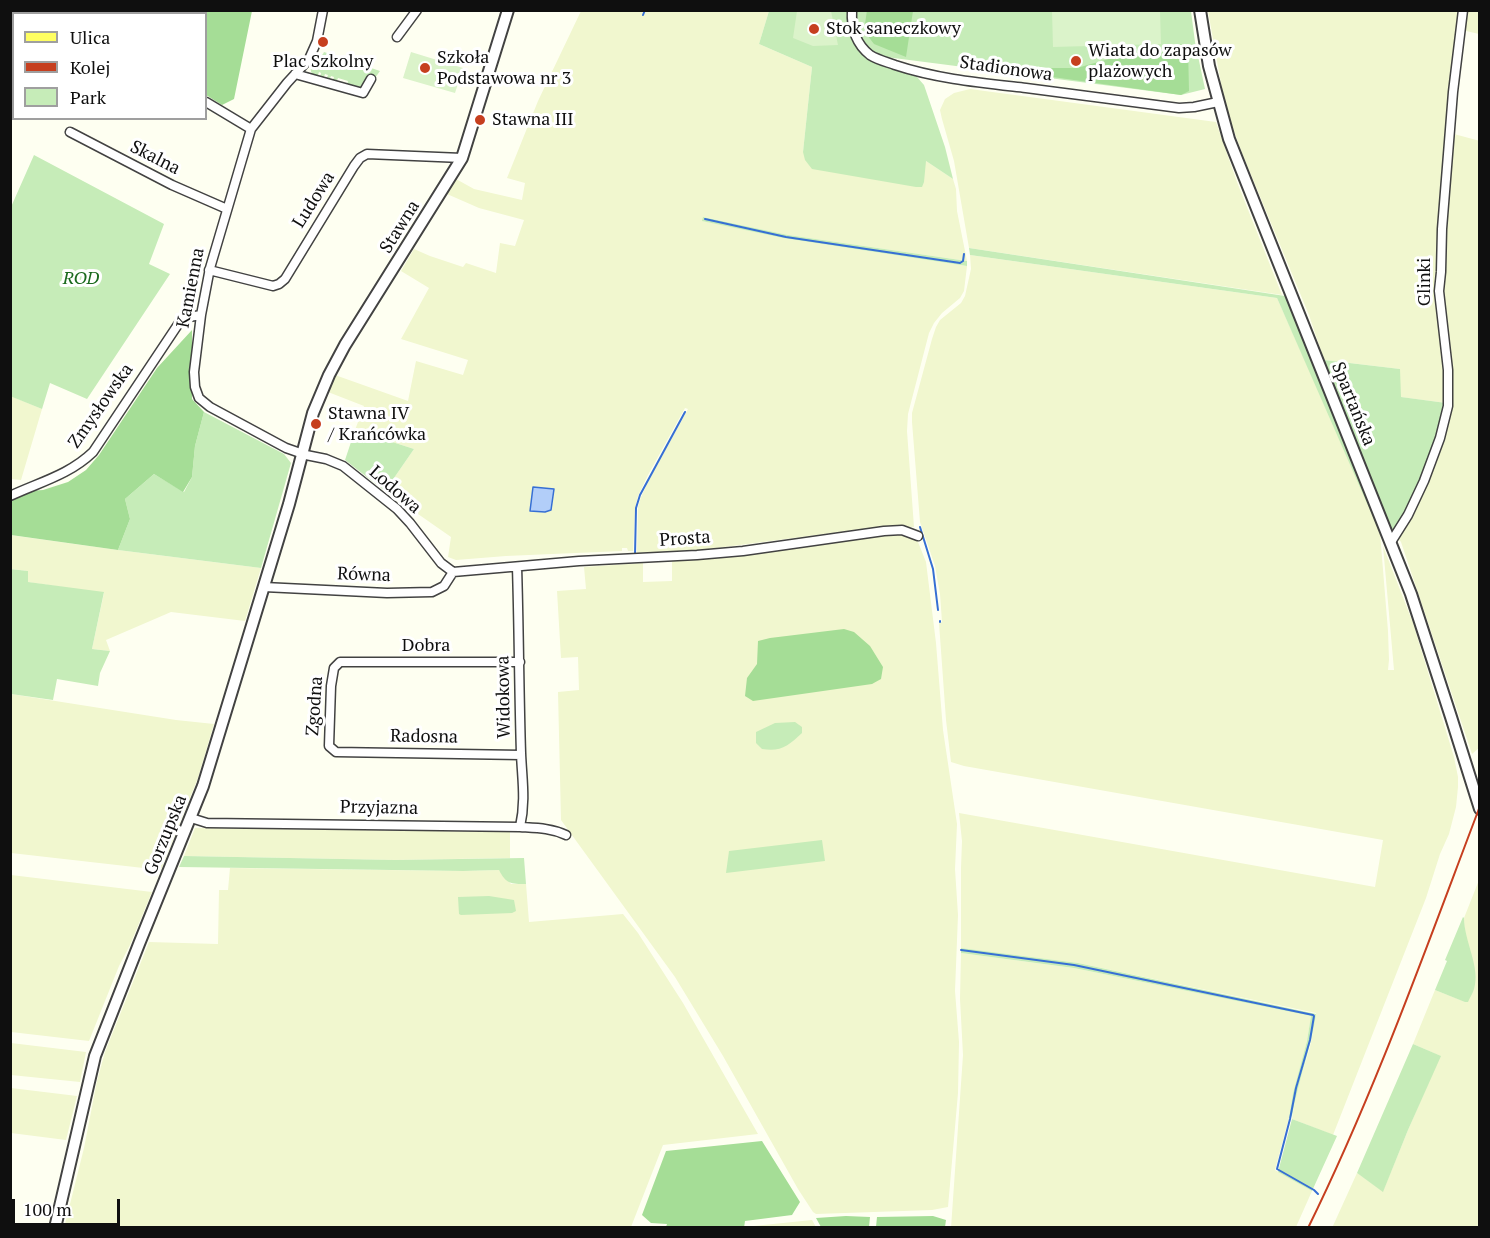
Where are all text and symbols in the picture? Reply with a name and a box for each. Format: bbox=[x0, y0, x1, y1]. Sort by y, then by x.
legend bbox=[12, 12, 207, 120]
place label: Stok saneczkowy bbox=[826, 18, 961, 40]
marker: Stok saneczkowy bbox=[807, 22, 821, 36]
text: Ulica bbox=[70, 25, 110, 49]
marker: Plac Szkolny bbox=[316, 35, 330, 49]
place label: Wiata do zapasów plażowych bbox=[1088, 40, 1232, 82]
place label: Szkoła Podstawowa nr 3 bbox=[437, 47, 571, 90]
place label: Plac Szkolny bbox=[273, 51, 373, 73]
street label: Stadionowa bbox=[958, 52, 1054, 86]
marker: Wiata do zapasów plażowych bbox=[1069, 54, 1083, 68]
text: Kolej bbox=[70, 55, 110, 79]
marker: Szkoła Podstawowa nr 3 bbox=[418, 61, 432, 75]
text: Park bbox=[70, 85, 106, 109]
place label: Stawna III bbox=[492, 109, 574, 131]
marker: Stawna III bbox=[473, 113, 487, 127]
street label: Skalna bbox=[126, 136, 184, 180]
street label: Ludowa bbox=[288, 168, 340, 232]
street label: Stawna bbox=[375, 197, 425, 257]
street label: Kamienna bbox=[173, 246, 209, 330]
street label: Glinki bbox=[1414, 258, 1436, 306]
park label: ROD bbox=[63, 268, 99, 290]
street label: Spartańska bbox=[1326, 359, 1380, 449]
street label: Zmysłowska bbox=[64, 360, 138, 452]
place label: Stawna IV / Krańcówka bbox=[328, 403, 426, 446]
marker: Stawna IV / Krańcówka bbox=[309, 417, 323, 431]
street label: Lodowa bbox=[365, 462, 425, 518]
street label: Prosta bbox=[659, 526, 711, 552]
street label: Równa bbox=[337, 563, 391, 587]
street label: Dobra bbox=[402, 635, 450, 657]
street label: Widokowa bbox=[492, 655, 516, 739]
street label: Zgodna bbox=[302, 675, 328, 737]
street label: Radosna bbox=[390, 726, 458, 748]
street label: Gorzupska bbox=[140, 792, 192, 878]
street label: Przyjazna bbox=[340, 797, 418, 819]
scale bar bbox=[15, 1187, 123, 1225]
text: 100 m bbox=[23, 1197, 72, 1221]

